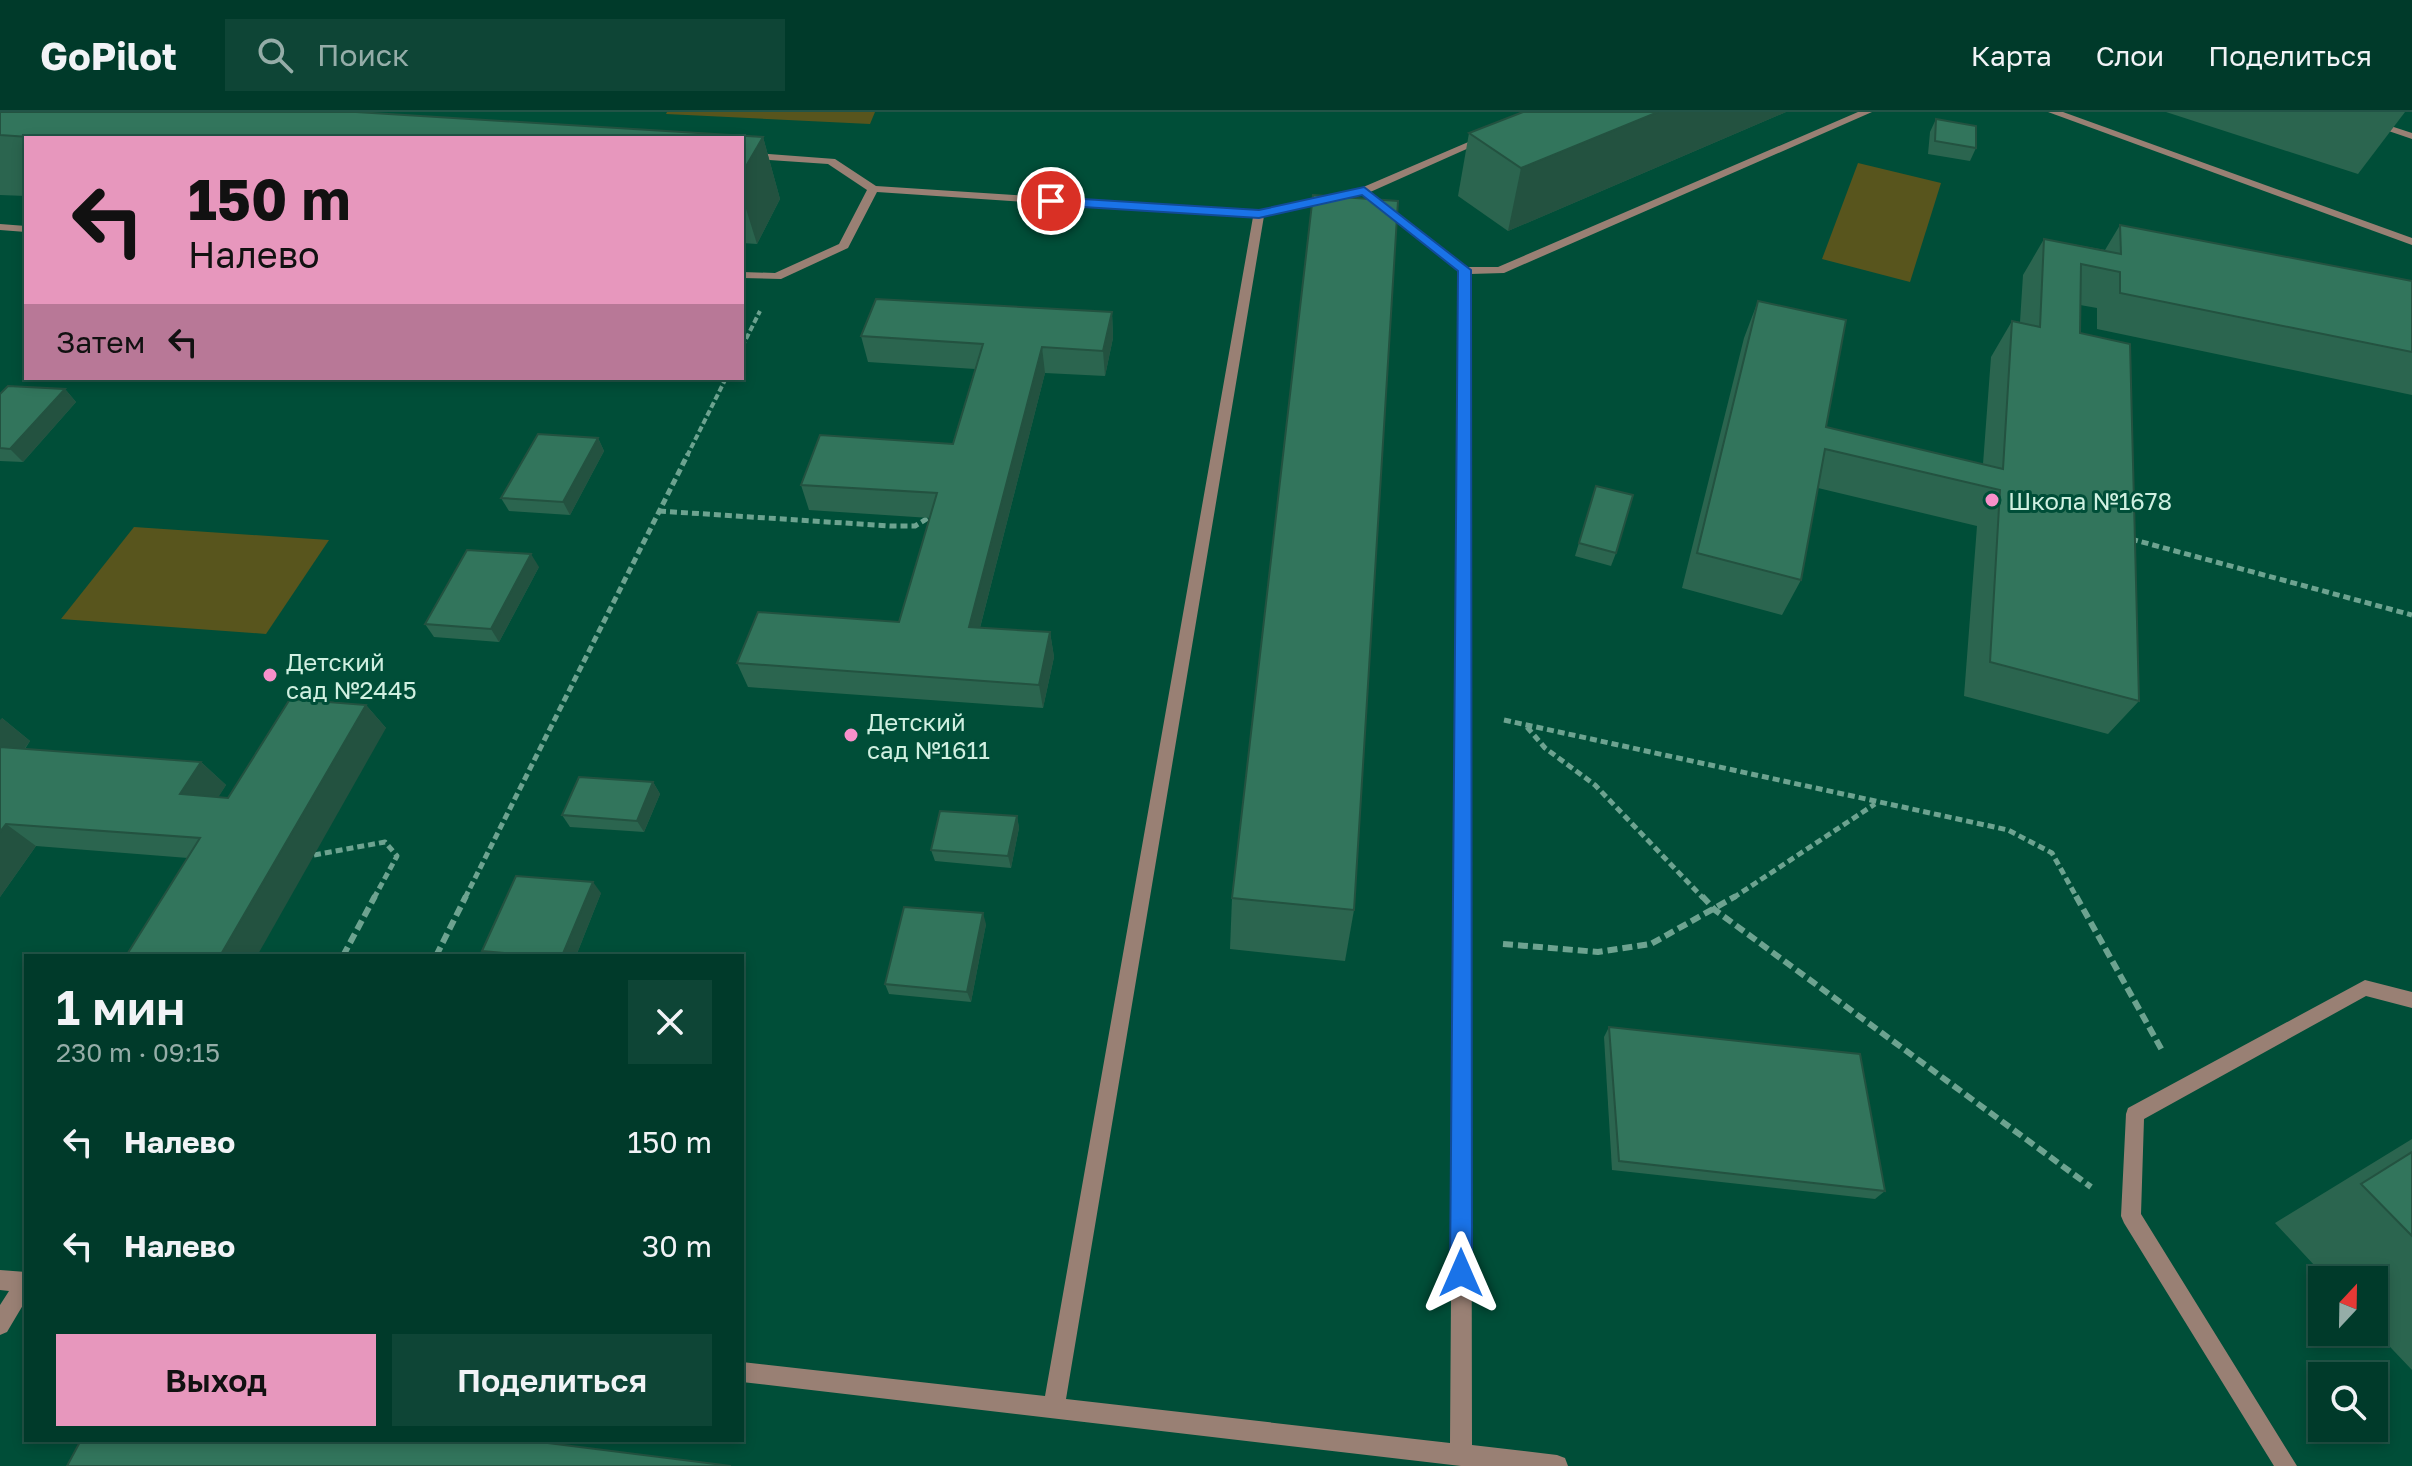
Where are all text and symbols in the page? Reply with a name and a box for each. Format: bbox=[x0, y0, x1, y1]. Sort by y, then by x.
search box bbox=[225, 19, 785, 91]
text: GoPilot bbox=[40, 33, 177, 78]
icon: search bbox=[253, 33, 297, 77]
text: Поиск bbox=[317, 37, 409, 73]
text: Карта bbox=[1971, 39, 2052, 72]
text: Слои bbox=[2096, 39, 2164, 72]
text: Поделиться bbox=[2208, 39, 2372, 72]
text: 150 m bbox=[188, 165, 350, 232]
pin bbox=[1017, 167, 1085, 235]
icon: left bbox=[56, 168, 160, 272]
icon: arrive bbox=[1029, 179, 1073, 223]
text: Налево bbox=[188, 233, 320, 276]
icon: left bbox=[161, 320, 205, 364]
text: Затем bbox=[56, 324, 145, 360]
place label: Школа №1678 bbox=[2008, 486, 2172, 515]
marker: Школа №1678 bbox=[1983, 491, 2001, 509]
place label: Детский сад №2445 bbox=[286, 647, 417, 704]
marker: Детский сад №2445 bbox=[261, 666, 279, 684]
place label: Детский сад №1611 bbox=[867, 707, 990, 764]
marker: Детский сад №1611 bbox=[842, 726, 860, 744]
text: 1 мин bbox=[56, 978, 185, 1036]
button: close bbox=[628, 980, 712, 1064]
text: 230 m · 09:15 bbox=[56, 1037, 220, 1068]
icon: left bbox=[56, 1120, 100, 1164]
text: Налево bbox=[124, 1124, 235, 1160]
text: 150 m bbox=[627, 1124, 712, 1160]
icon: left bbox=[56, 1224, 100, 1268]
text: Налево bbox=[124, 1228, 235, 1264]
text: 30 m bbox=[642, 1228, 712, 1264]
position arrow bbox=[1419, 1231, 1503, 1315]
north arrow bbox=[2308, 1266, 2388, 1346]
map controls bbox=[2308, 1266, 2388, 1442]
button: Выход bbox=[56, 1334, 376, 1426]
button: Поделиться bbox=[392, 1334, 712, 1426]
button: search bbox=[2308, 1362, 2388, 1442]

